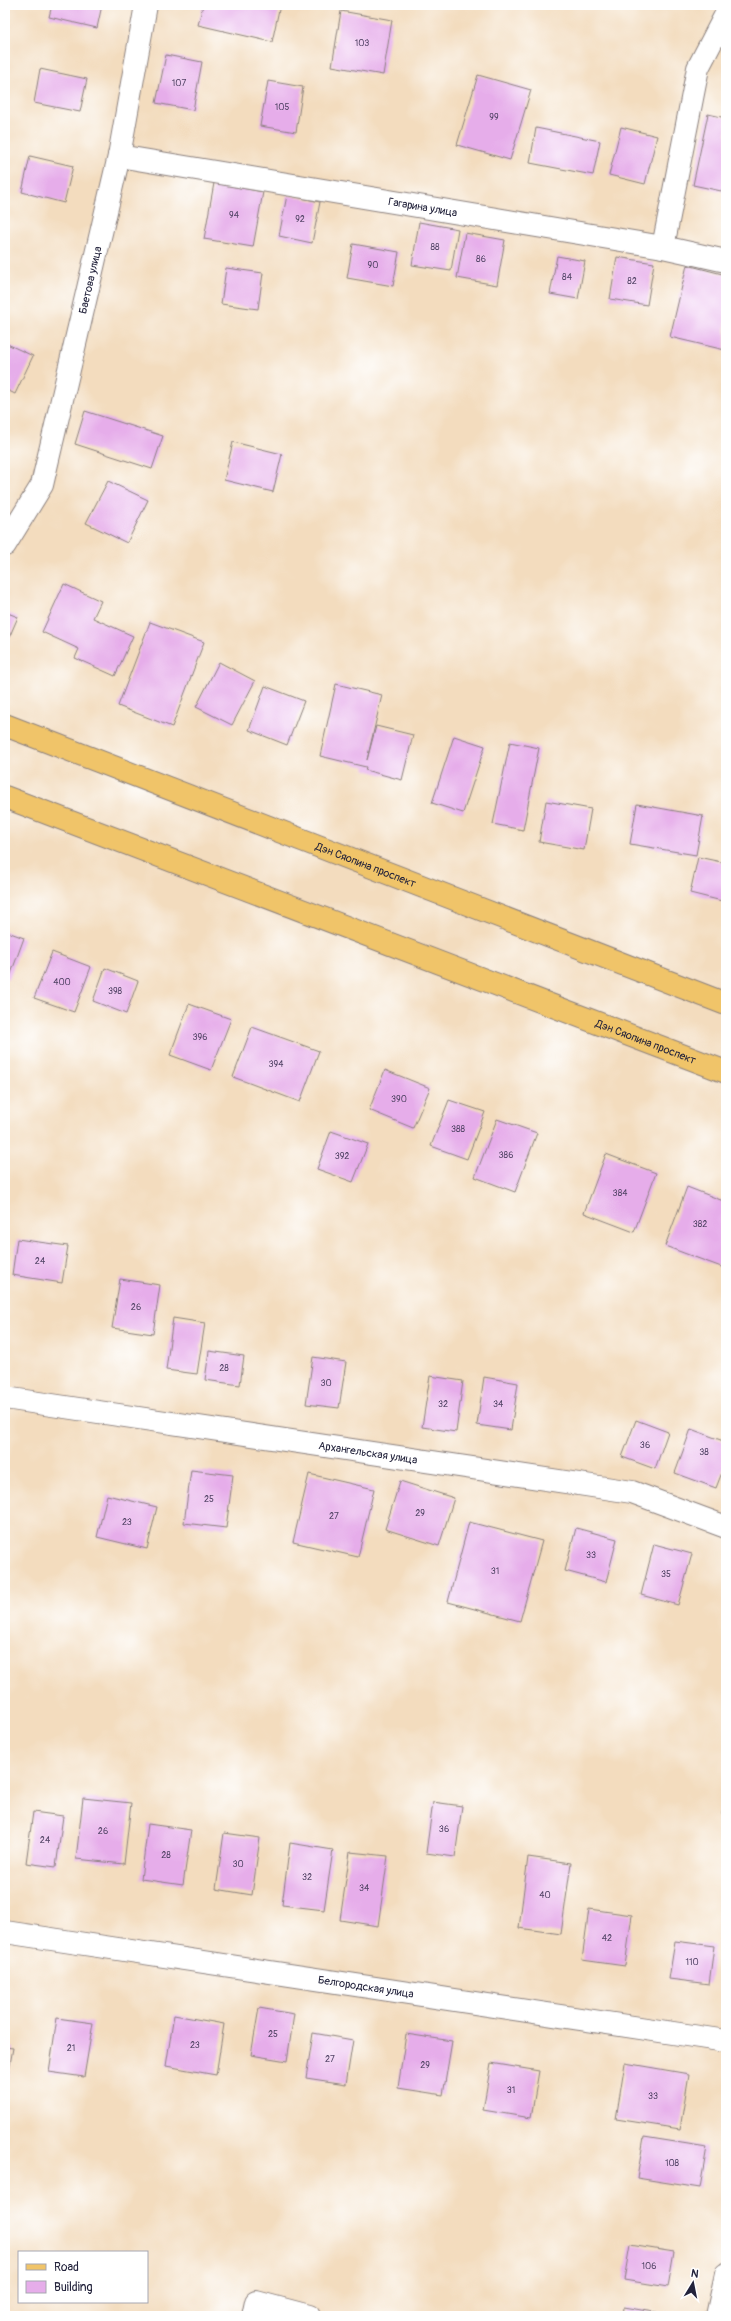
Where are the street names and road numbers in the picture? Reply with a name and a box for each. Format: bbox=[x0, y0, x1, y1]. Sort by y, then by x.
street label: Гагарина улица bbox=[387, 195, 458, 219]
street label: Баетова улица bbox=[76, 245, 104, 315]
street label: Дэн Сяопина проспект bbox=[313, 839, 418, 890]
street label: Дэн Сяопина проспект bbox=[593, 1016, 698, 1067]
street label: Архангельская улица bbox=[318, 1439, 418, 1466]
street label: Белгородская улица bbox=[317, 1973, 415, 2000]

